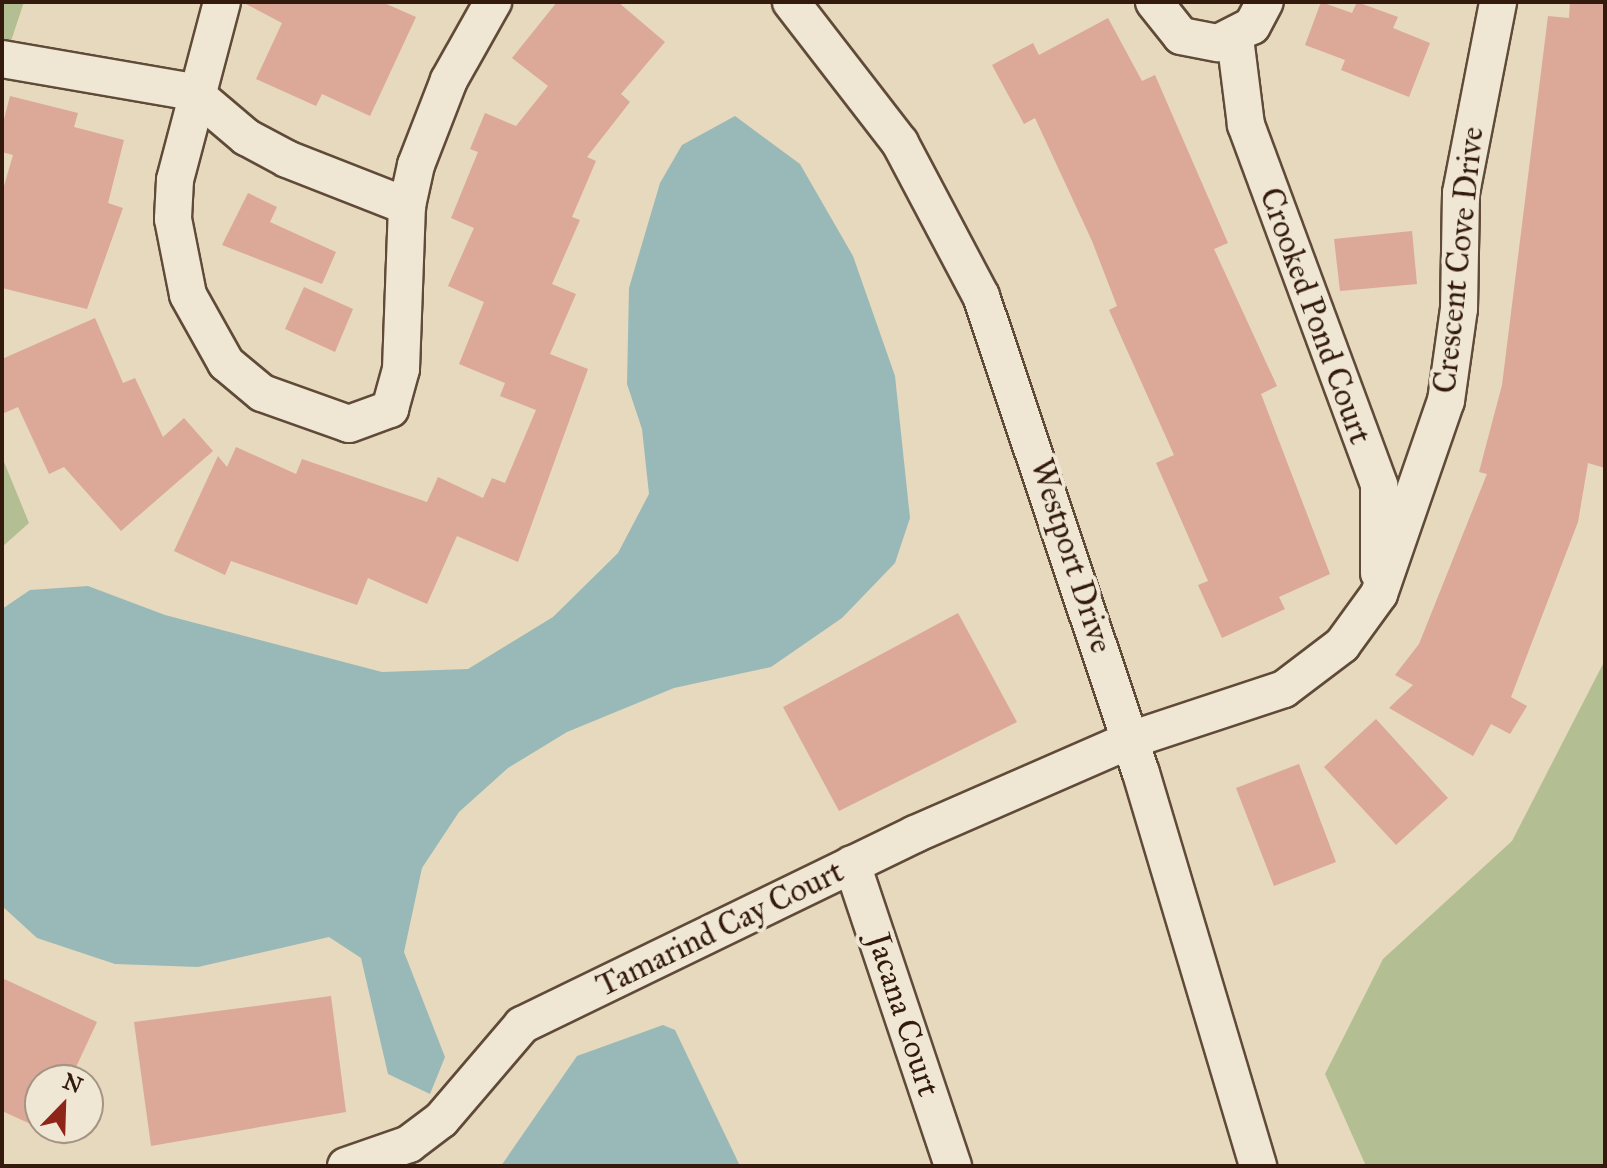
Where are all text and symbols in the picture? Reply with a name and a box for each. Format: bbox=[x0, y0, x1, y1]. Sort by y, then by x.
street label: Crescent Cove Drive bbox=[1426, 125, 1492, 395]
street label: Crooked Pond Court bbox=[1251, 183, 1379, 449]
street label: Westport Drive bbox=[1022, 454, 1120, 658]
street label: Tamarind Cay Court bbox=[590, 852, 850, 1006]
street label: Jacana Court bbox=[859, 929, 947, 1101]
north arrow bbox=[24, 1064, 104, 1144]
text: N bbox=[59, 1067, 87, 1099]

